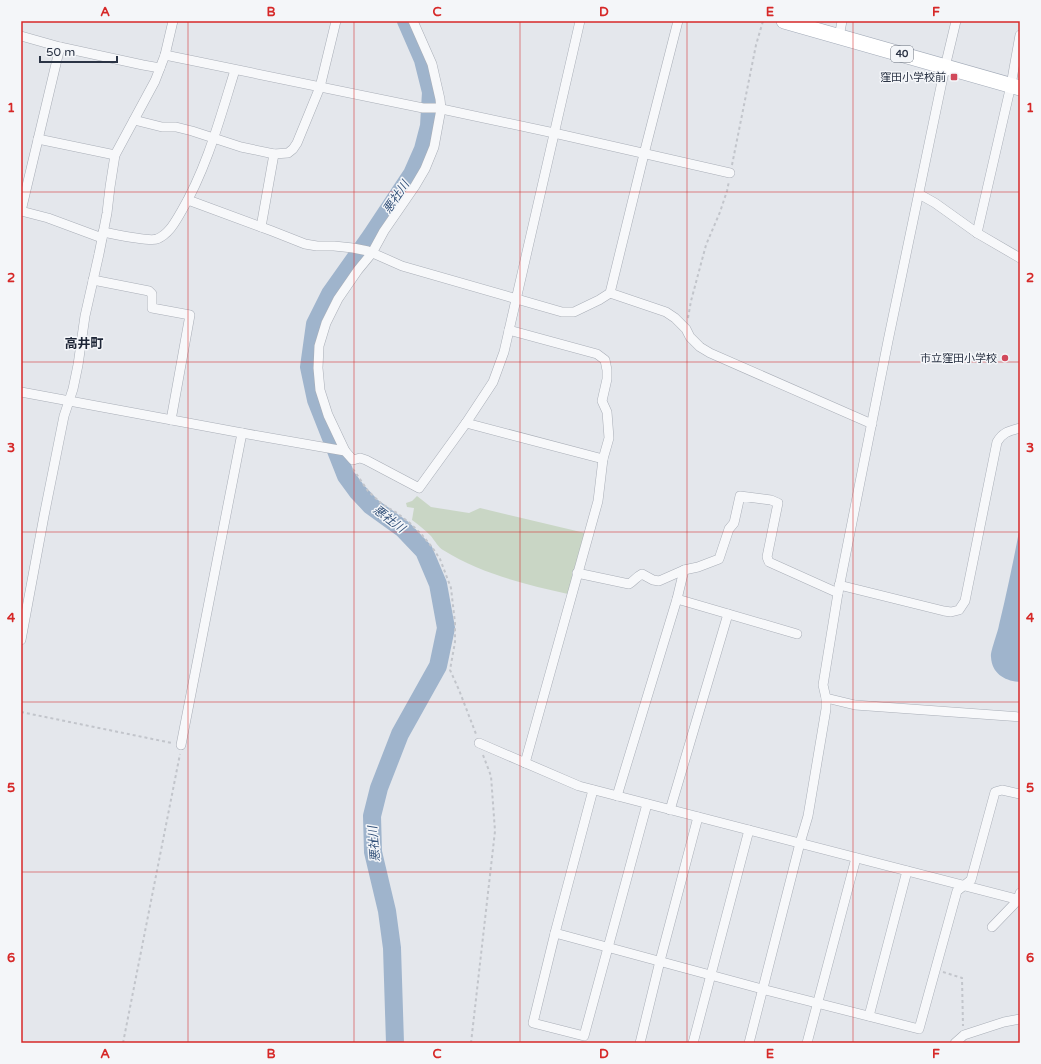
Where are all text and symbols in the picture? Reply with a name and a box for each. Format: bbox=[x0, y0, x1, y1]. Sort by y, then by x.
text: A bbox=[100, 4, 110, 20]
text: B bbox=[266, 4, 276, 20]
text: C bbox=[432, 4, 442, 20]
text: D bbox=[599, 4, 609, 20]
text: E bbox=[766, 4, 774, 20]
text: F bbox=[932, 4, 940, 20]
scale bar bbox=[40, 38, 117, 64]
text: 50 m bbox=[46, 45, 75, 59]
road number: 40 bbox=[891, 46, 913, 62]
place label: 窪田小学校前 bbox=[880, 71, 946, 84]
marker: 窪田小学校前 bbox=[949, 72, 959, 82]
text: 1 bbox=[7, 100, 15, 116]
text: 1 bbox=[1026, 100, 1034, 116]
water label: 悪社川 bbox=[380, 177, 413, 216]
text: 2 bbox=[7, 270, 15, 286]
text: 2 bbox=[1026, 270, 1034, 286]
district label: 高井町 bbox=[64, 336, 104, 352]
place label: 市立窪田小学校 bbox=[920, 352, 997, 365]
marker: 市立窪田小学校 bbox=[1000, 353, 1010, 363]
text: 3 bbox=[7, 440, 15, 456]
text: 3 bbox=[1026, 440, 1034, 456]
water label: 悪社川 bbox=[370, 503, 409, 537]
text: 4 bbox=[7, 610, 16, 626]
text: 4 bbox=[1026, 610, 1035, 626]
text: 5 bbox=[7, 780, 15, 796]
text: 5 bbox=[1026, 780, 1034, 796]
water label: 悪社川 bbox=[365, 823, 383, 863]
text: 6 bbox=[7, 950, 15, 966]
text: 6 bbox=[1026, 950, 1034, 966]
text: A bbox=[100, 1046, 110, 1062]
text: B bbox=[266, 1046, 276, 1062]
text: C bbox=[432, 1046, 442, 1062]
text: D bbox=[599, 1046, 609, 1062]
text: E bbox=[766, 1046, 774, 1062]
text: F bbox=[932, 1046, 940, 1062]

